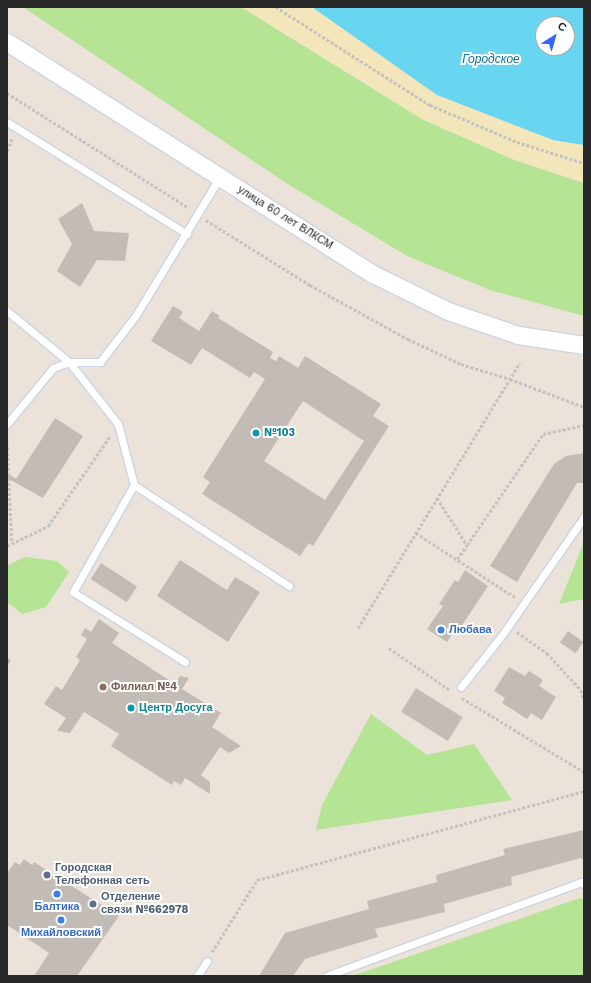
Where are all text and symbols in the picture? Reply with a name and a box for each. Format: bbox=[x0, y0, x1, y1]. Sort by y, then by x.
north arrow bbox=[535, 16, 575, 56]
text: С bbox=[555, 19, 569, 34]
water label: Городское bbox=[462, 53, 520, 67]
street label: улица 60 лет ВЛКСМ bbox=[235, 183, 335, 253]
place label: №103 bbox=[264, 426, 295, 440]
marker: №103 bbox=[251, 428, 261, 438]
place label: Любава bbox=[449, 623, 492, 637]
marker: Любава bbox=[436, 625, 446, 635]
place label: Филиал №4 bbox=[111, 680, 177, 694]
marker: Филиал №4 bbox=[98, 682, 108, 692]
place label: Центр Досуга bbox=[139, 701, 213, 715]
marker: Центр Досуга bbox=[126, 703, 136, 713]
place label: Городская Телефонная сеть bbox=[55, 862, 150, 888]
marker: Городская Телефонная сеть bbox=[42, 870, 52, 880]
marker: Балтика bbox=[52, 889, 62, 899]
place label: Отделение связи №662978 bbox=[101, 891, 188, 917]
marker: Отделение связи №662978 bbox=[88, 899, 98, 909]
place label: Балтика bbox=[35, 900, 79, 914]
marker: Михайловский bbox=[56, 915, 66, 925]
place label: Михайловский bbox=[21, 926, 101, 940]

